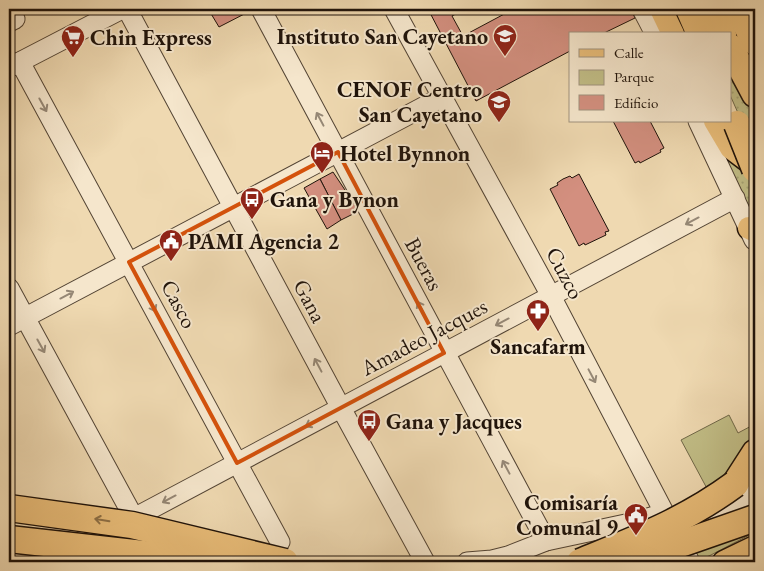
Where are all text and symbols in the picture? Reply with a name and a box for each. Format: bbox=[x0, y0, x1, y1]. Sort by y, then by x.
place label: Instituto San Cayetano bbox=[277, 22, 488, 51]
place label: Chin Express bbox=[90, 23, 212, 52]
school or university icon: Instituto San Cayetano bbox=[492, 23, 518, 57]
supermarket icon: Chin Express bbox=[60, 24, 86, 58]
legend bbox=[569, 32, 732, 122]
text: Calle bbox=[614, 43, 644, 62]
text: Parque bbox=[614, 67, 654, 86]
place label: CENOF Centro San Cayetano bbox=[337, 75, 482, 129]
school or university icon: CENOF Centro San Cayetano bbox=[486, 89, 512, 123]
text: Edificio bbox=[614, 93, 658, 112]
one-way arrow bbox=[39, 98, 49, 112]
one-way arrow bbox=[314, 112, 324, 126]
place label: Hotel Bynnon bbox=[340, 139, 471, 168]
hotel icon: Hotel Bynnon bbox=[309, 140, 335, 174]
place label: Gana y Bynon bbox=[270, 185, 399, 214]
bus stop icon: Gana y Bynon bbox=[239, 186, 265, 220]
one-way arrow bbox=[684, 216, 699, 226]
place label: PAMI Agencia 2 bbox=[188, 227, 339, 256]
public building icon: PAMI Agencia 2 bbox=[158, 228, 184, 262]
street label: Bueras bbox=[398, 232, 450, 296]
street label: Cuzco bbox=[539, 242, 591, 304]
street label: Gana bbox=[287, 274, 334, 328]
street label: Casco bbox=[154, 275, 204, 333]
one-way arrow bbox=[60, 290, 75, 300]
street label: Amadeo Jacques bbox=[355, 291, 492, 383]
one-way arrow bbox=[148, 297, 157, 312]
pharmacy icon: Sancafarm bbox=[525, 298, 551, 332]
one-way arrow bbox=[416, 301, 426, 316]
one-way arrow bbox=[495, 318, 510, 328]
place label: Sancafarm bbox=[490, 332, 586, 361]
one-way arrow bbox=[36, 338, 46, 353]
one-way arrow bbox=[312, 358, 322, 373]
one-way arrow bbox=[588, 368, 597, 383]
place label: Gana y Jacques bbox=[386, 407, 522, 436]
bus stop icon: Gana y Jacques bbox=[356, 408, 382, 442]
one-way arrow bbox=[305, 419, 320, 428]
one-way arrow bbox=[501, 460, 510, 475]
place label: Comisaría Comunal 9 bbox=[516, 488, 618, 542]
one-way arrow bbox=[161, 494, 176, 504]
public building icon: Comisaría Comunal 9 bbox=[623, 502, 649, 536]
one-way arrow bbox=[94, 515, 110, 525]

